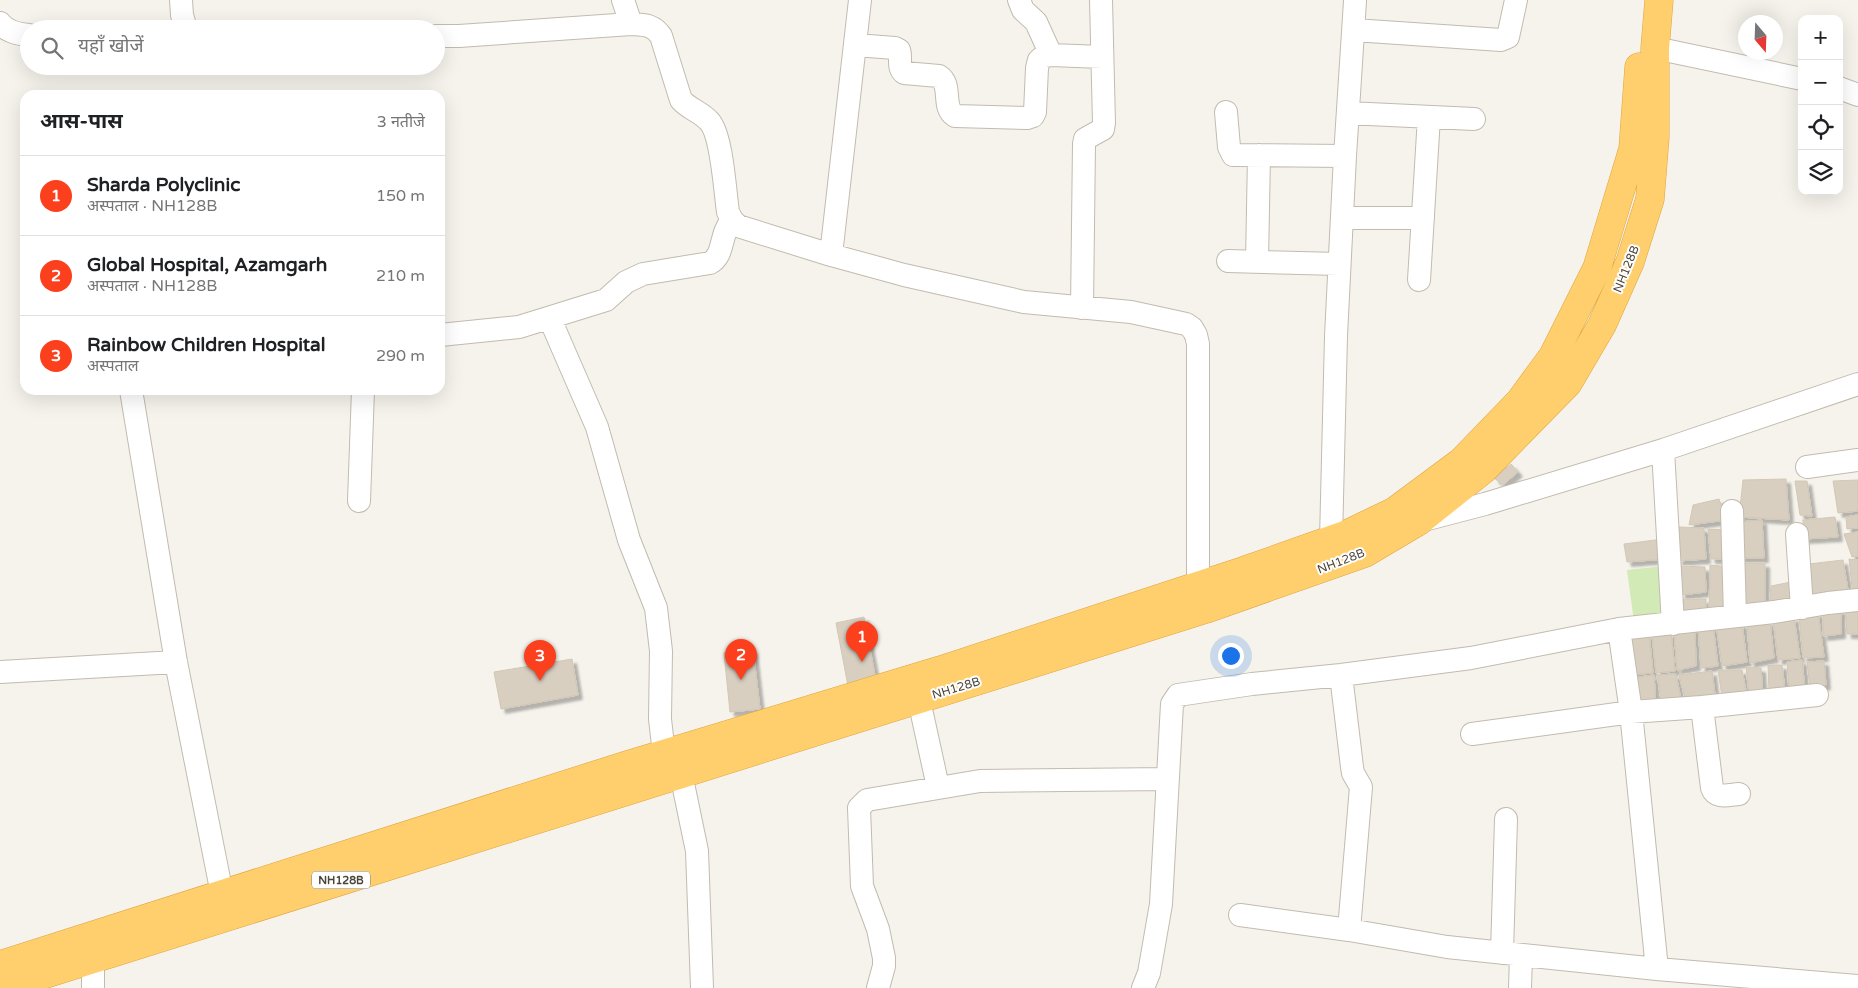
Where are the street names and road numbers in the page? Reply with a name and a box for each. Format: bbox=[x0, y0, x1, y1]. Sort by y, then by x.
street label: NH128B bbox=[1610, 243, 1642, 295]
street label: NH128B bbox=[1315, 546, 1367, 576]
street label: NH128B bbox=[930, 674, 982, 702]
road number: NH128B bbox=[312, 872, 370, 888]

